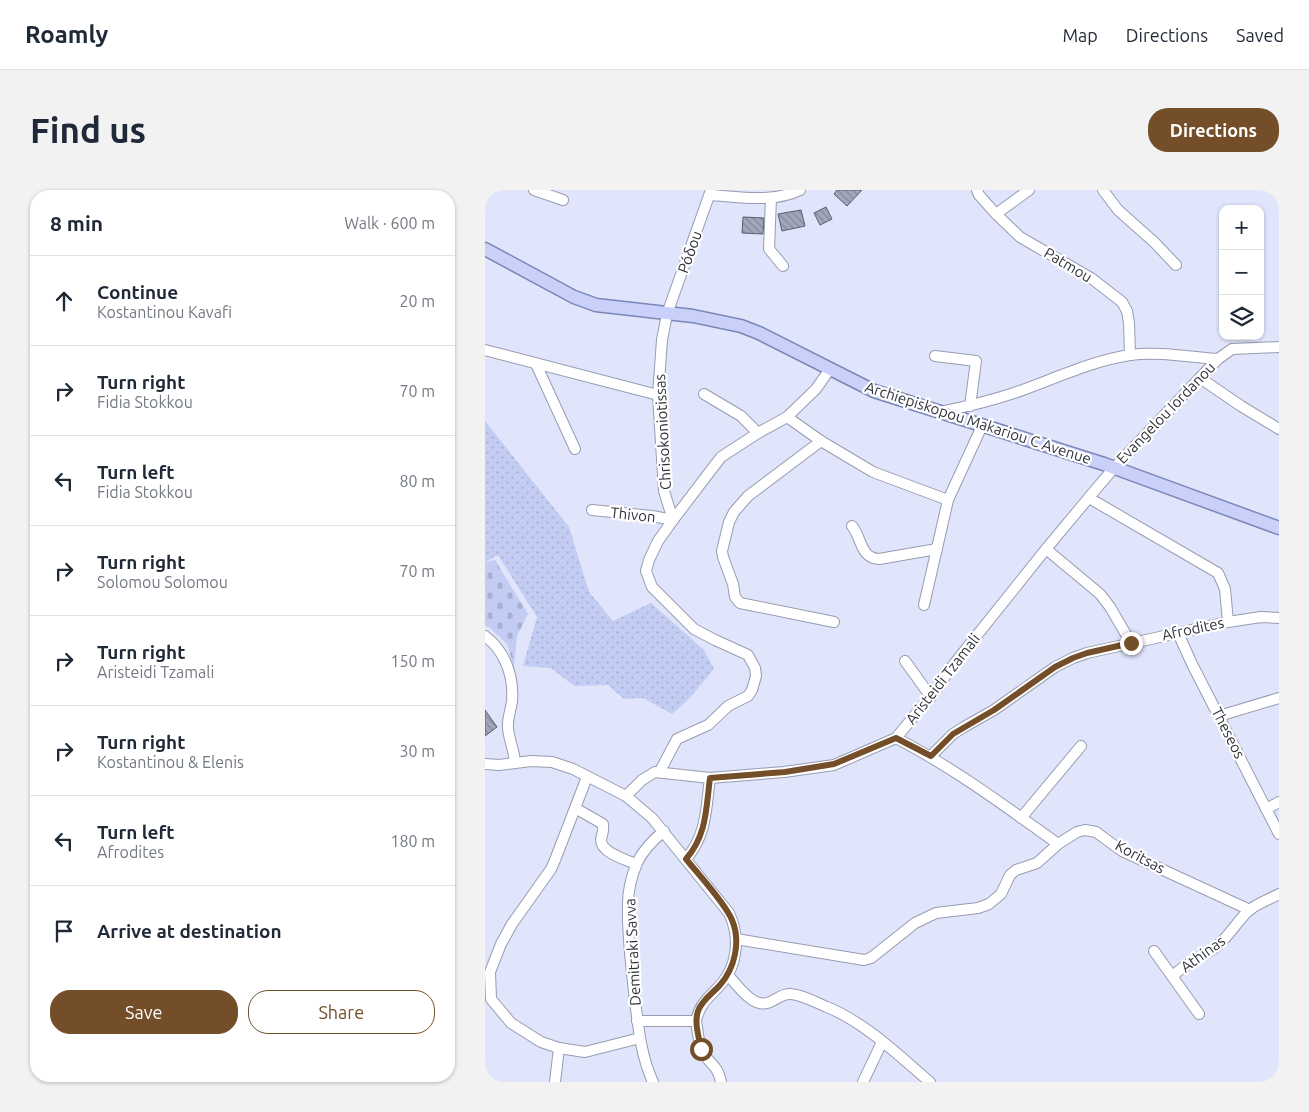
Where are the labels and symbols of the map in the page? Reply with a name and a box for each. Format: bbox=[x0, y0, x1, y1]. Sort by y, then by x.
street label: Ρόδου bbox=[674, 228, 705, 275]
street label: Patmou bbox=[1041, 244, 1095, 285]
street label: Evangelou Iordanou bbox=[1113, 359, 1218, 467]
street label: Chrisokoniotissas bbox=[651, 374, 674, 490]
street label: Archiepiskopou Makariou C Avenue bbox=[863, 378, 1093, 467]
street label: Thivon bbox=[610, 504, 656, 525]
street label: Afrodites bbox=[1160, 614, 1225, 643]
street label: Aristeidi Tzamali bbox=[902, 630, 983, 727]
route end bbox=[1120, 632, 1143, 655]
street label: Theseos bbox=[1208, 704, 1249, 761]
street label: Koritsas bbox=[1113, 836, 1168, 877]
street label: Demitraki Savva bbox=[621, 898, 644, 1006]
street label: Athinas bbox=[1177, 932, 1228, 975]
route start bbox=[690, 1038, 713, 1061]

